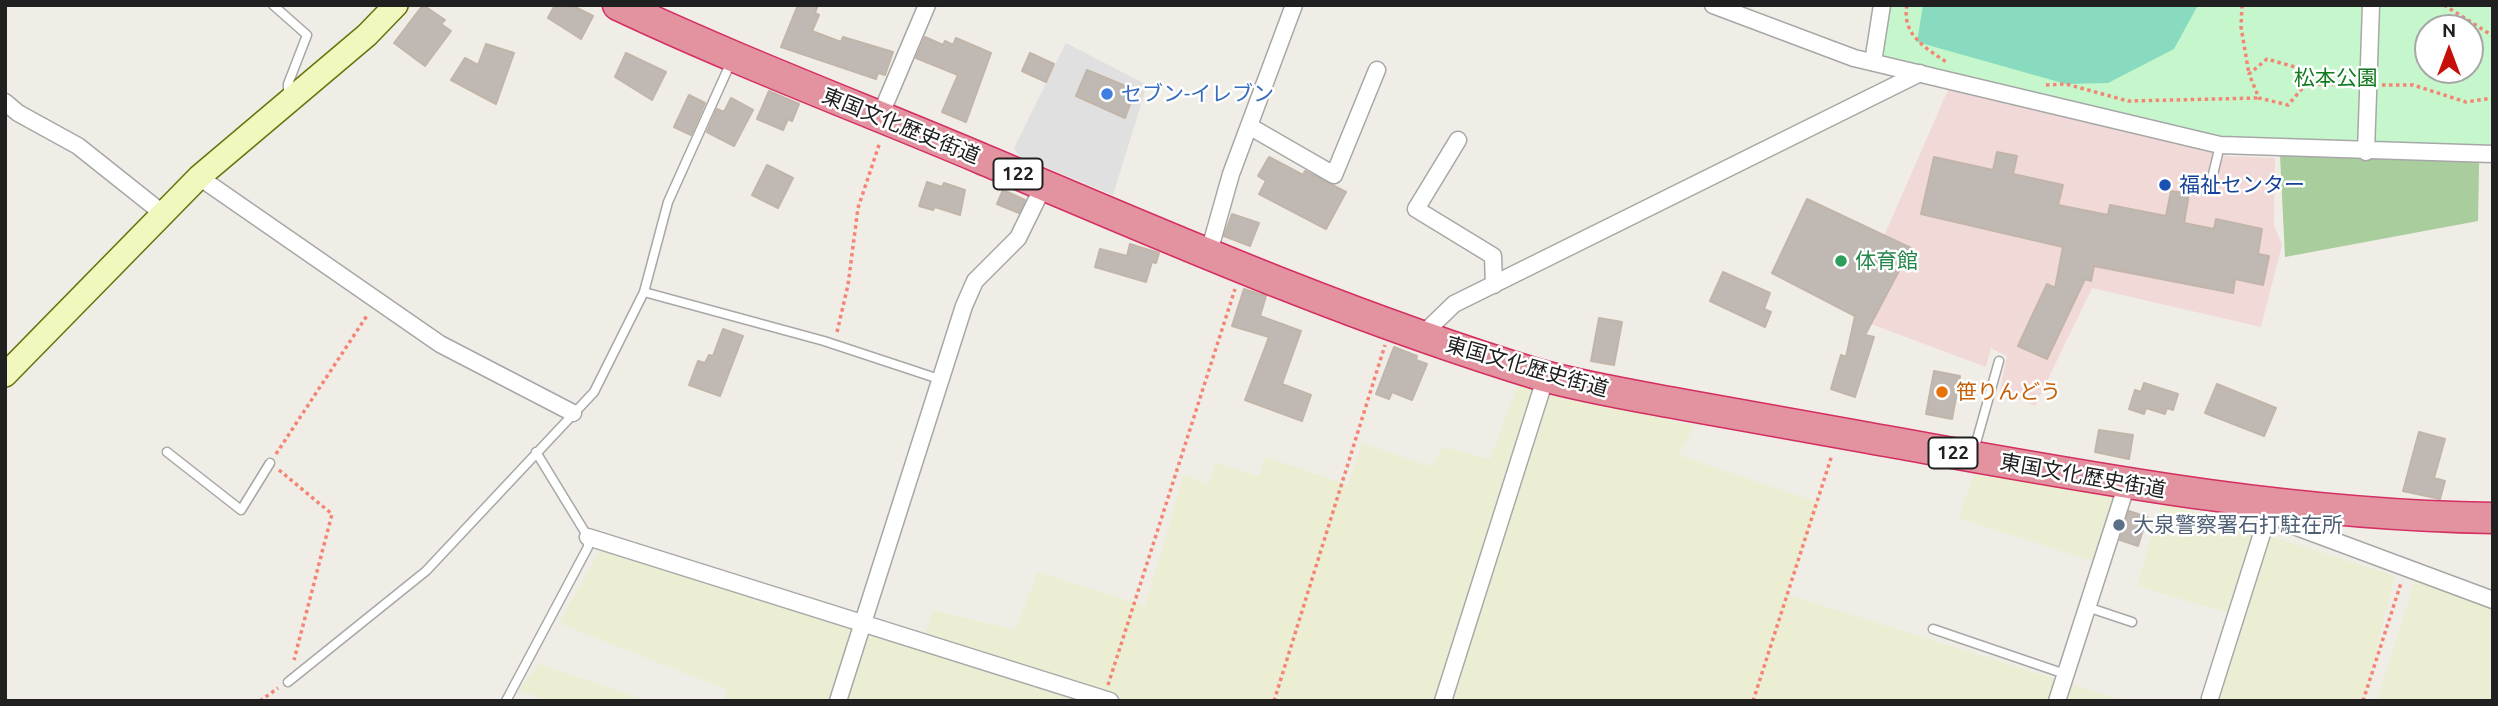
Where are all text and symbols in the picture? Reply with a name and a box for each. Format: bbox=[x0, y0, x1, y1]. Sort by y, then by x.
north arrow bbox=[2414, 14, 2484, 84]
text: N bbox=[2442, 19, 2456, 41]
park label: 松本公園 bbox=[2294, 65, 2378, 91]
place label: セブン-イレブン bbox=[1121, 81, 1274, 107]
street label: 東国文化歴史街道 bbox=[818, 83, 984, 169]
marker: セブン-イレブン bbox=[1099, 86, 1115, 102]
road number: 122 bbox=[993, 158, 1042, 190]
place label: 福祉センター bbox=[2179, 172, 2305, 198]
marker: 福祉センター bbox=[2157, 177, 2173, 193]
place label: 体育館 bbox=[1855, 248, 1918, 274]
marker: 体育館 bbox=[1833, 253, 1849, 269]
street label: 東国文化歴史街道 bbox=[1443, 332, 1611, 402]
place label: 笹りんどう bbox=[1956, 379, 2061, 405]
marker: 笹りんどう bbox=[1934, 384, 1950, 400]
road number: 122 bbox=[1928, 437, 1978, 468]
street label: 東国文化歴史街道 bbox=[1998, 449, 2168, 503]
place label: 大泉警察署石打駐在所 bbox=[2133, 512, 2343, 538]
marker: 大泉警察署石打駐在所 bbox=[2111, 517, 2127, 533]

